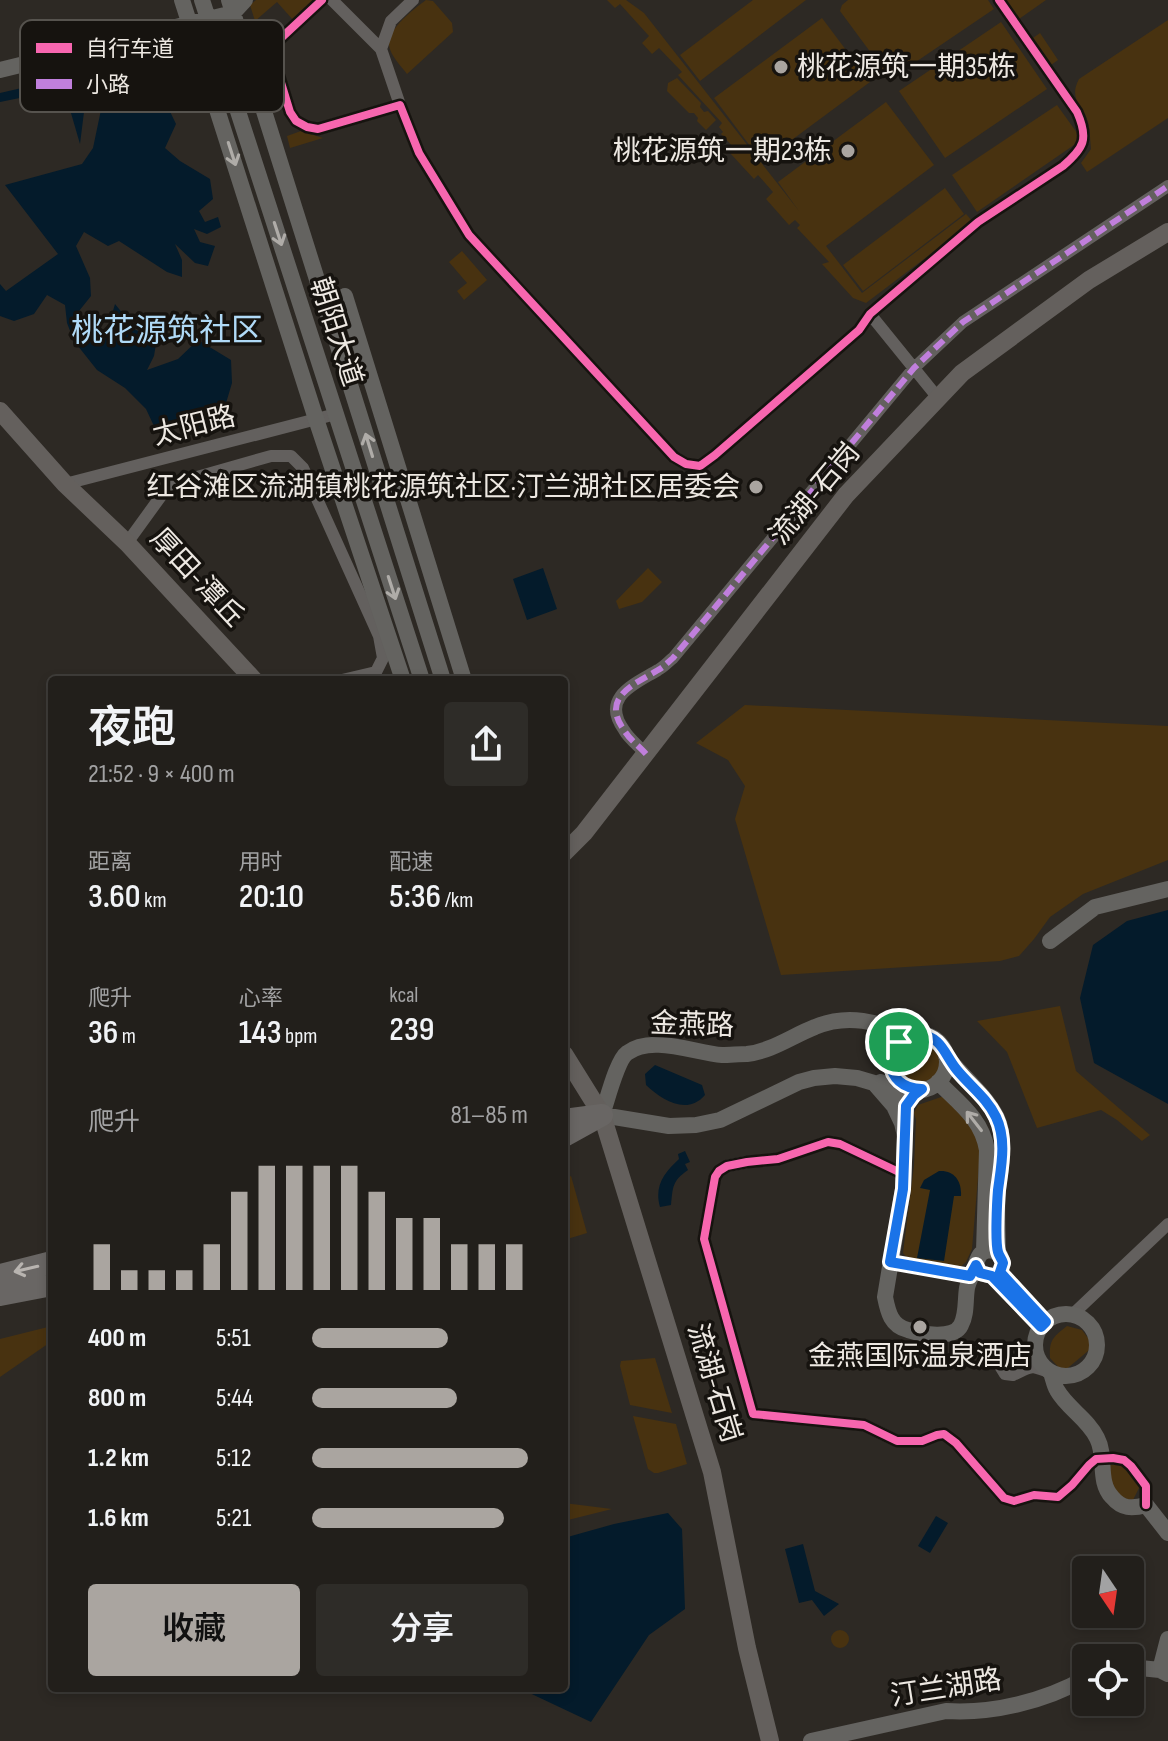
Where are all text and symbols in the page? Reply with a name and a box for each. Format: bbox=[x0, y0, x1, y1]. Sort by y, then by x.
legend bbox=[20, 20, 284, 112]
text: 自行车道 bbox=[86, 36, 174, 63]
place label: 桃花源筑一期35栋 bbox=[797, 51, 1016, 84]
marker: 桃花源筑一期35栋 bbox=[772, 58, 790, 76]
text: 小路 bbox=[86, 72, 130, 99]
place label: 桃花源筑一期23栋 bbox=[613, 135, 832, 168]
one-way arrow bbox=[225, 142, 240, 167]
marker: 桃花源筑一期23栋 bbox=[839, 142, 857, 160]
one-way arrow bbox=[271, 221, 286, 246]
street label: 朝阳大道 bbox=[303, 274, 369, 390]
district label: 桃花源筑社区 bbox=[71, 312, 263, 351]
street label: 太阳路 bbox=[149, 400, 239, 452]
one-way arrow bbox=[361, 433, 376, 459]
street label: 流湖-石岗 bbox=[763, 437, 867, 551]
place label: 红谷滩区流湖镇桃花源筑社区·汀兰湖社区居委会 bbox=[146, 471, 740, 504]
marker: 红谷滩区流湖镇桃花源筑社区·汀兰湖社区居委会 bbox=[747, 478, 765, 496]
street label: 厚田-潭丘 bbox=[143, 522, 251, 634]
one-way arrow bbox=[386, 575, 400, 600]
text: 夜跑 bbox=[88, 702, 176, 755]
button: share bbox=[444, 702, 528, 786]
text: 21:52 · 9 × 400 m bbox=[88, 759, 235, 790]
text: 距离 bbox=[88, 849, 132, 876]
text: 用时 bbox=[239, 849, 283, 876]
text: 配速 bbox=[389, 849, 433, 876]
text: 3.60 bbox=[88, 876, 141, 917]
text: 20:10 bbox=[239, 876, 304, 917]
text: 5:36 bbox=[389, 876, 441, 917]
text: km bbox=[141, 887, 167, 914]
text: /km bbox=[441, 887, 473, 914]
text: kcal bbox=[389, 982, 418, 1009]
text: 爬升 bbox=[88, 985, 132, 1012]
text: 心率 bbox=[239, 985, 283, 1012]
street label: 金燕路 bbox=[649, 1007, 735, 1043]
pin bbox=[865, 1008, 933, 1076]
text: 239 bbox=[389, 1009, 434, 1050]
text: 36 bbox=[88, 1012, 118, 1053]
text: 143 bbox=[239, 1012, 282, 1053]
icon: arrive bbox=[877, 1020, 921, 1064]
text: m bbox=[118, 1023, 136, 1050]
text: bpm bbox=[282, 1023, 318, 1050]
text: 81–85 m bbox=[450, 1100, 528, 1131]
text: 爬升 bbox=[88, 1107, 140, 1138]
one-way arrow bbox=[965, 1111, 983, 1132]
one-way arrow bbox=[14, 1262, 39, 1277]
marker: 金燕国际温泉酒店 bbox=[911, 1318, 929, 1336]
street label: 流湖-石岗 bbox=[680, 1320, 748, 1446]
text: 400 m bbox=[88, 1323, 146, 1354]
text: 5:51 bbox=[216, 1323, 251, 1354]
place label: 金燕国际温泉酒店 bbox=[808, 1340, 1032, 1373]
text: 800 m bbox=[88, 1383, 146, 1414]
text: 5:44 bbox=[216, 1383, 253, 1414]
text: 1.2 km bbox=[88, 1443, 149, 1474]
text: 5:12 bbox=[216, 1443, 251, 1474]
text: 1.6 km bbox=[88, 1503, 149, 1534]
text: 5:21 bbox=[216, 1503, 251, 1534]
north arrow bbox=[1072, 1556, 1144, 1628]
map controls bbox=[1072, 1556, 1144, 1716]
button: 收藏 bbox=[88, 1584, 300, 1676]
button: 分享 bbox=[316, 1584, 528, 1676]
button: locate bbox=[1072, 1644, 1144, 1716]
street label: 汀兰湖路 bbox=[888, 1663, 1004, 1713]

